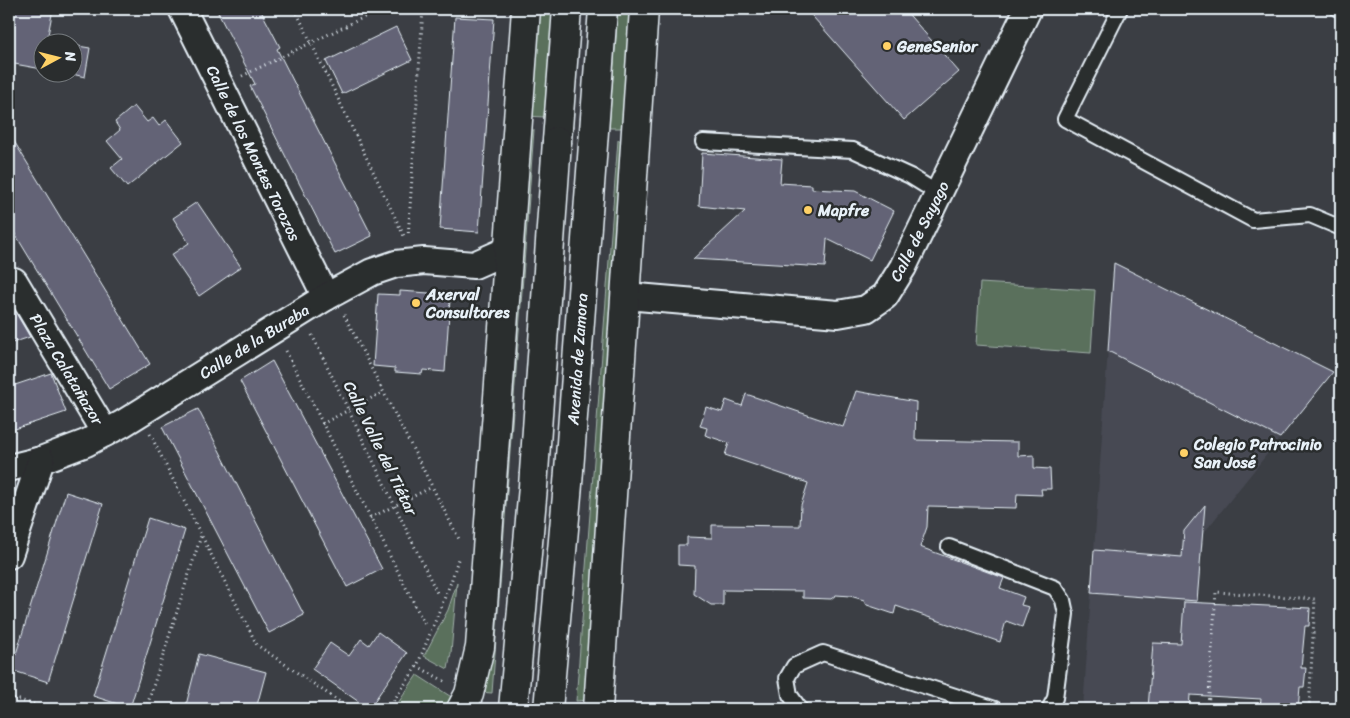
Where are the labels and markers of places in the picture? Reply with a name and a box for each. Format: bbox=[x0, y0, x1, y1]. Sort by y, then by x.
place label: GeneSenior bbox=[896, 32, 979, 61]
marker: GeneSenior bbox=[881, 40, 893, 52]
place label: Mapfre bbox=[817, 196, 870, 225]
marker: Mapfre bbox=[802, 204, 814, 216]
place label: Axerval Consultores bbox=[425, 280, 510, 327]
marker: Axerval Consultores bbox=[410, 297, 422, 309]
place label: Colegio Patrocinio San José bbox=[1193, 430, 1322, 477]
marker: Colegio Patrocinio San José bbox=[1178, 447, 1190, 459]

